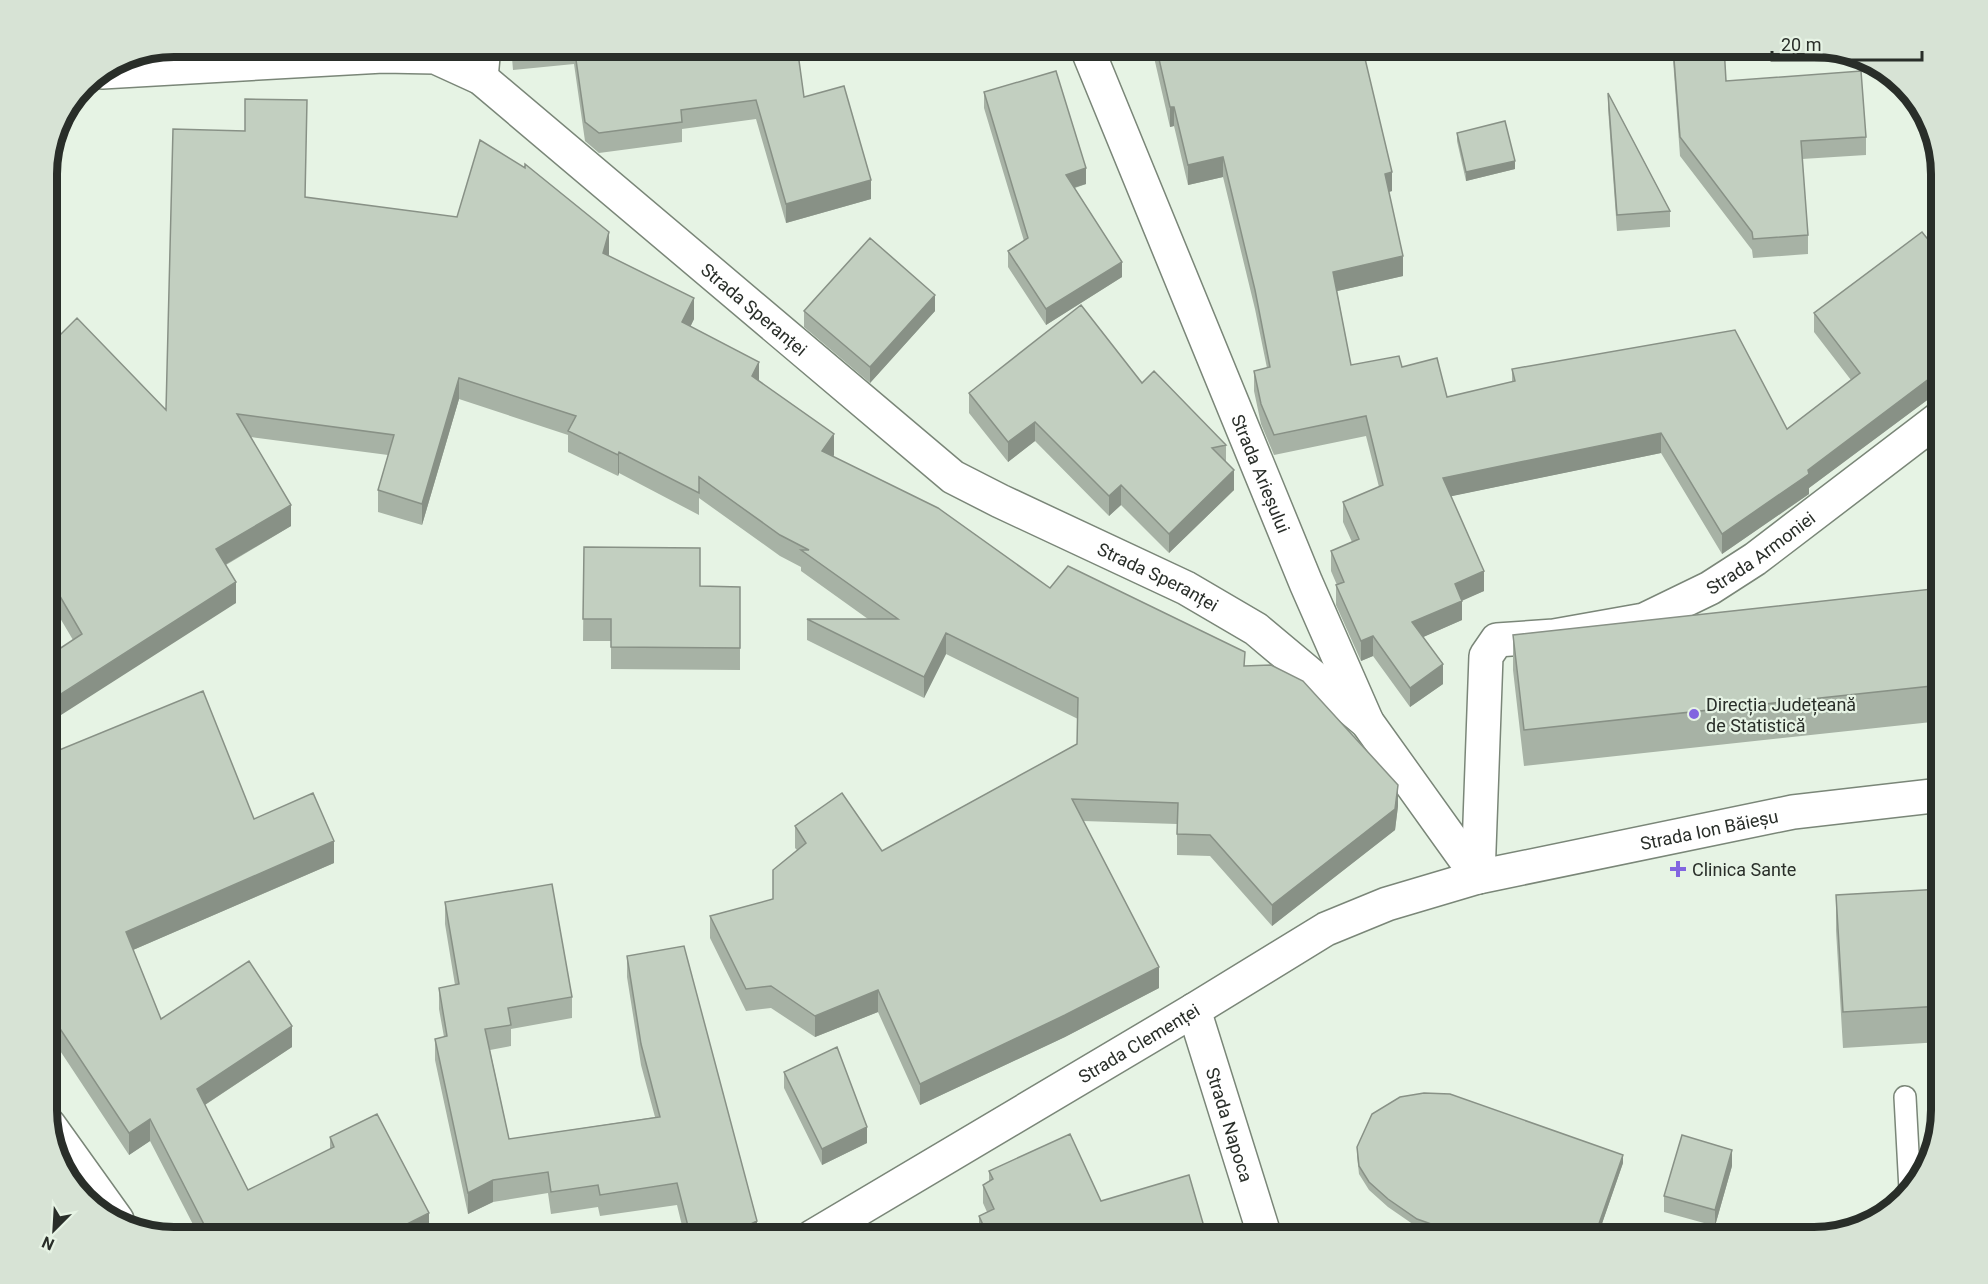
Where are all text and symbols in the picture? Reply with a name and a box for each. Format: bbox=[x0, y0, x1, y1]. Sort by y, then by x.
scale bar bbox=[1772, 24, 1922, 62]
text: 20 m bbox=[1781, 34, 1821, 55]
street label: Strada Speranței bbox=[697, 258, 812, 360]
street label: Strada Arieșului bbox=[1227, 411, 1295, 536]
street label: Strada Armoniei bbox=[1702, 507, 1819, 598]
street label: Strada Speranței bbox=[1094, 538, 1222, 615]
place label: Direcția Județeană de Statistică bbox=[1706, 694, 1856, 736]
marker: Direcția Județeană de Statistică bbox=[1687, 707, 1701, 721]
street label: Strada Ion Băieșu bbox=[1638, 805, 1780, 854]
place label: Clinica Sante bbox=[1692, 859, 1796, 880]
marker: Clinica Sante bbox=[1669, 860, 1687, 878]
street label: Strada Clemenței bbox=[1074, 999, 1203, 1087]
street label: Strada Napoca bbox=[1202, 1065, 1258, 1184]
north arrow bbox=[24, 1200, 84, 1260]
text: N bbox=[39, 1232, 57, 1254]

